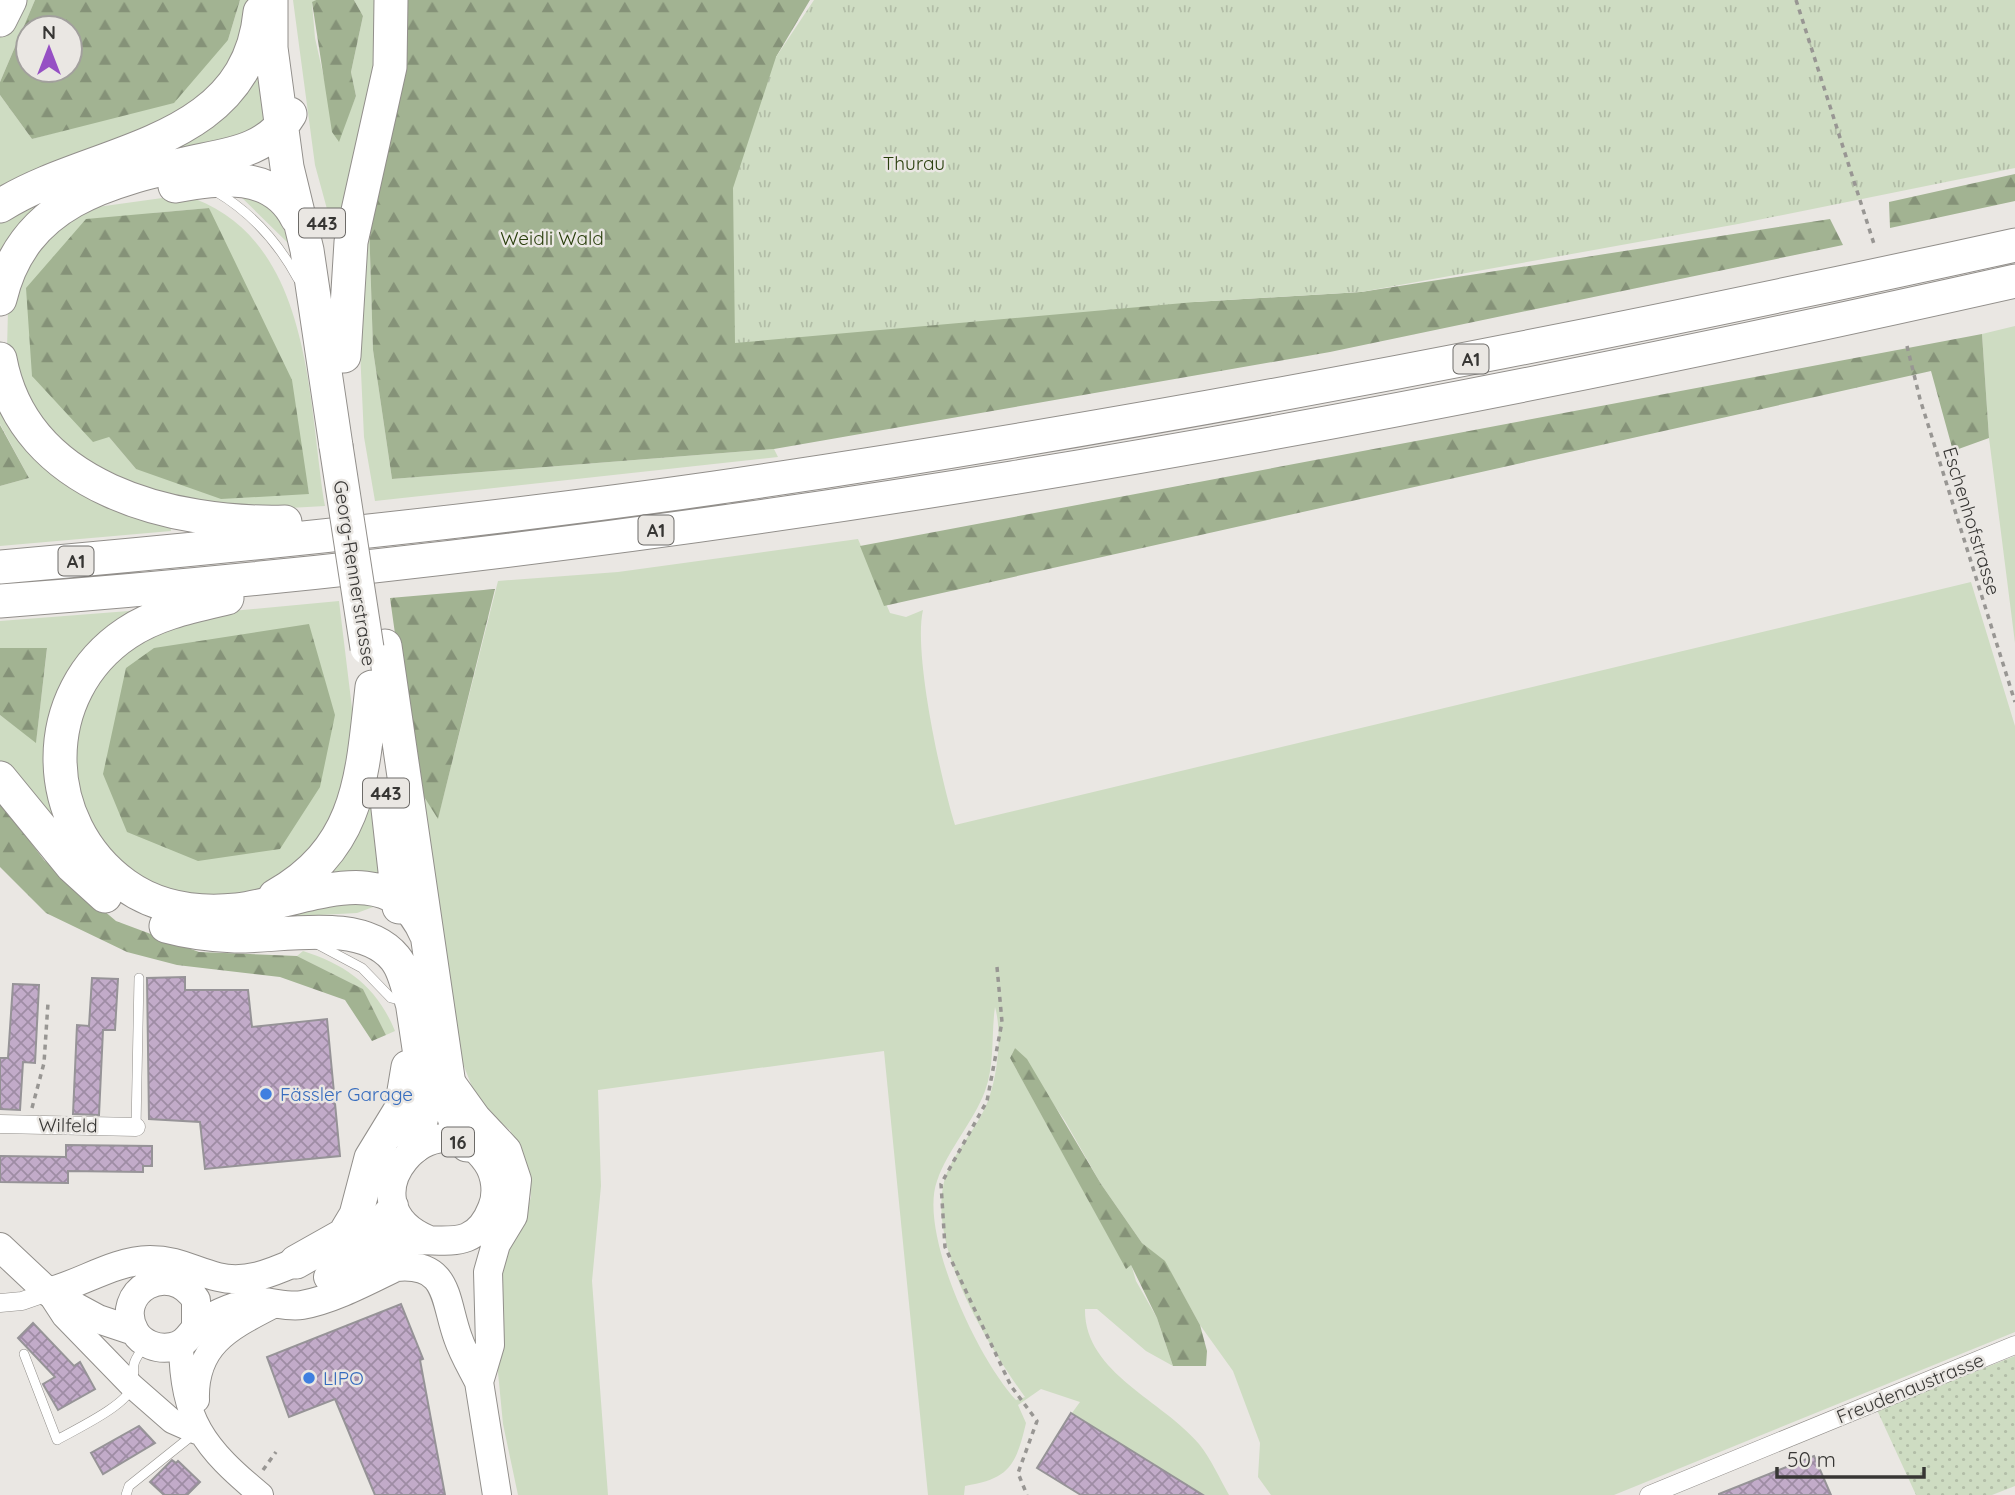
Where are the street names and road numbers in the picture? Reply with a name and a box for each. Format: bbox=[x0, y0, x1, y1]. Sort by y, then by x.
road number: 443 bbox=[299, 208, 345, 238]
road number: A1 bbox=[1454, 344, 1488, 374]
street label: Eschenhofstrasse bbox=[1938, 444, 2006, 598]
street label: Georg-Rennerstrasse bbox=[328, 478, 382, 668]
road number: A1 bbox=[638, 516, 674, 544]
road number: A1 bbox=[58, 546, 94, 576]
road number: 443 bbox=[363, 778, 409, 808]
street label: Wilfeld bbox=[38, 1112, 98, 1138]
road number: 16 bbox=[442, 1128, 474, 1156]
street label: Freudenaustrasse bbox=[1833, 1347, 1987, 1429]

